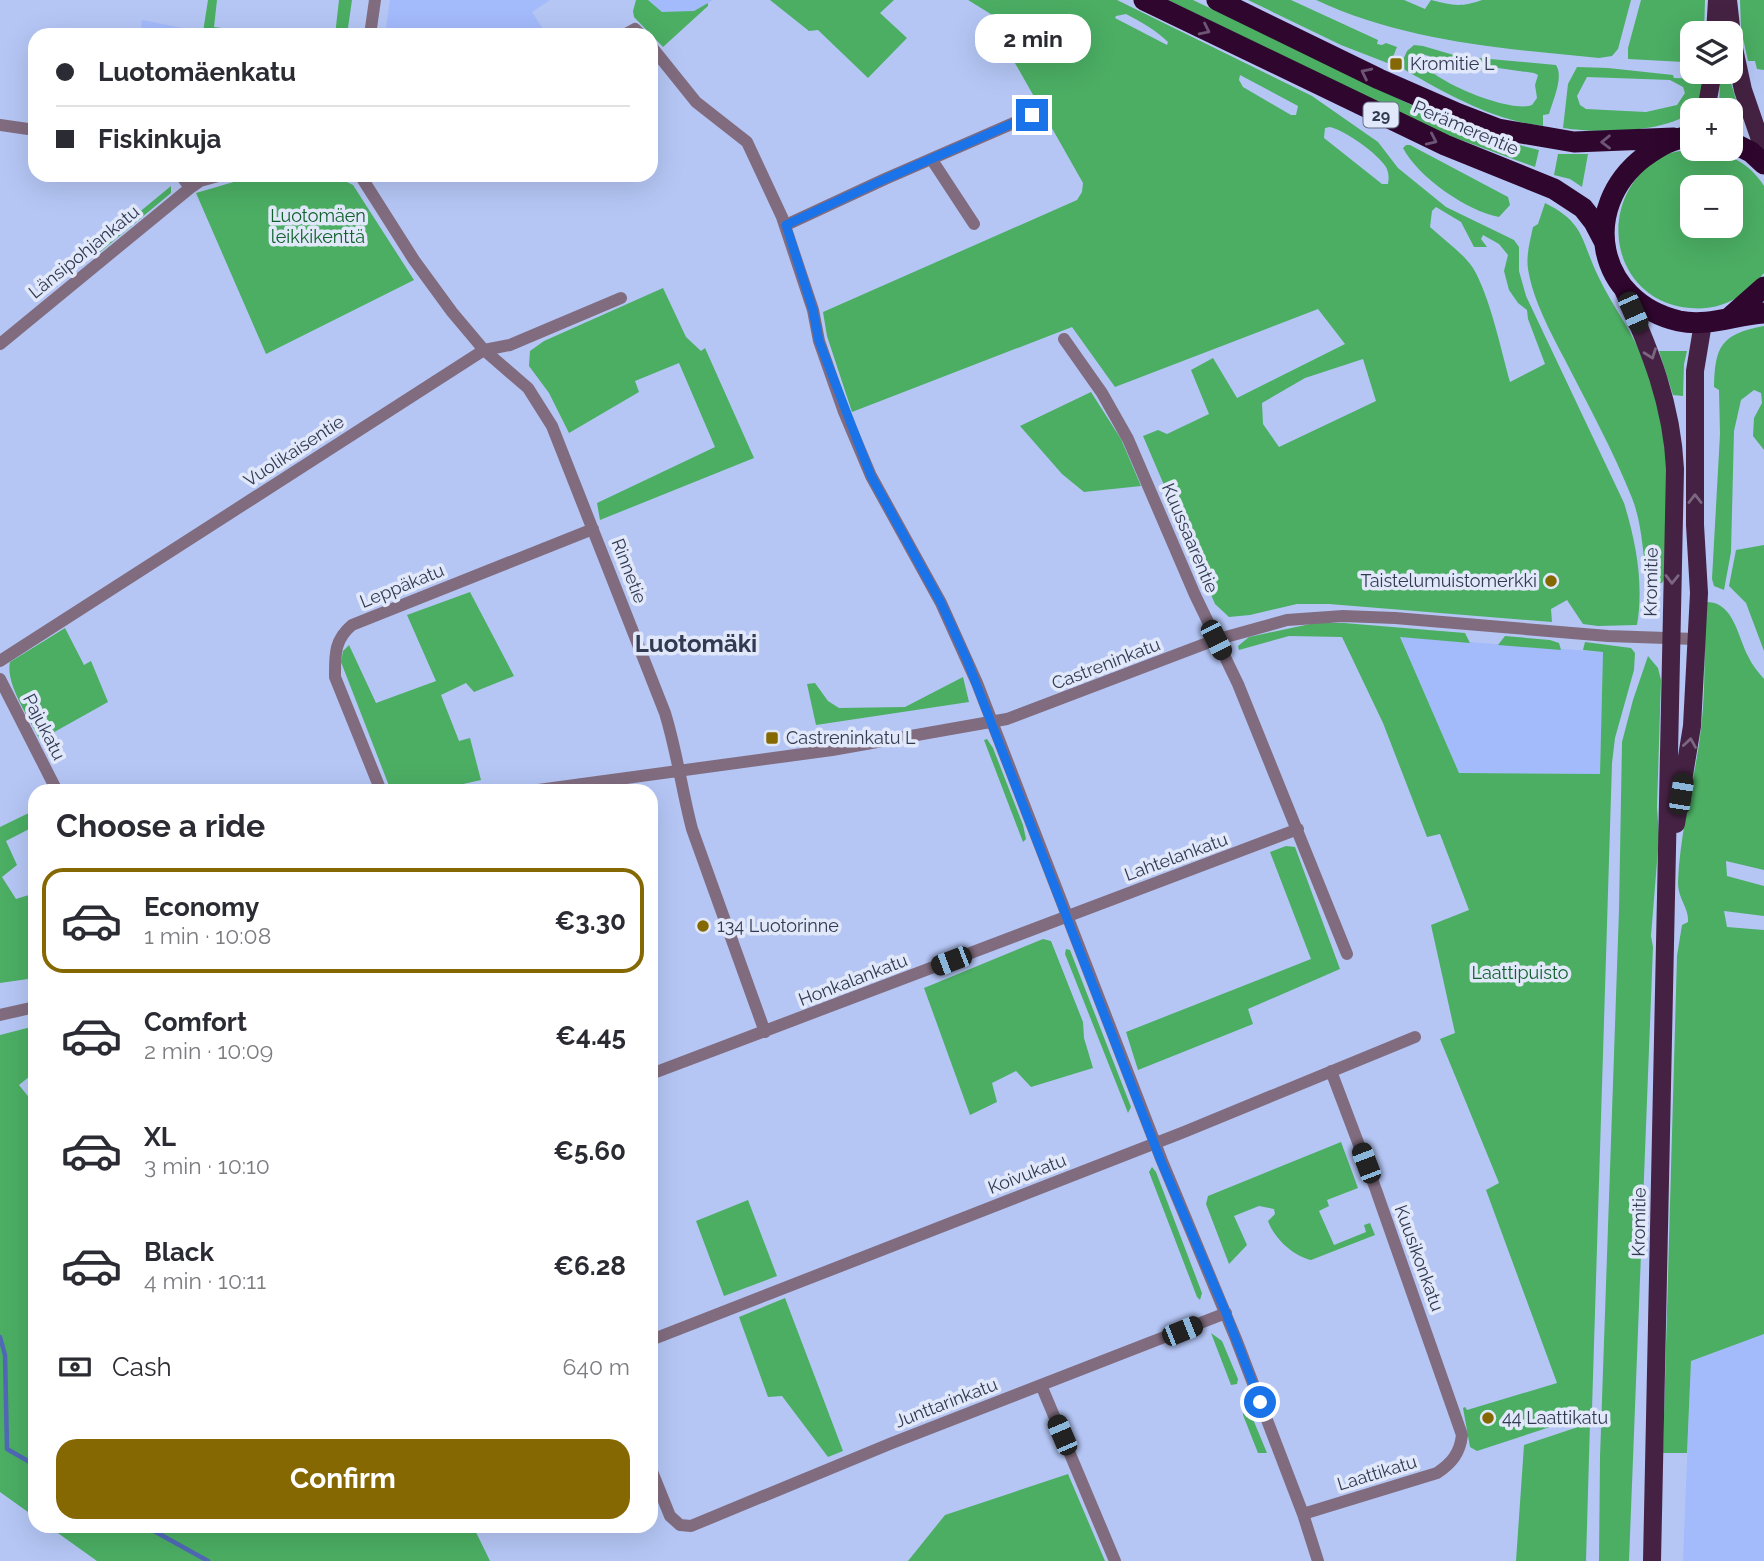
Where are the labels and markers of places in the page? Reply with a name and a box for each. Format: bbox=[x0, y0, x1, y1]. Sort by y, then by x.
place label: Kromitie L bbox=[1410, 53, 1495, 74]
marker: Kromitie L bbox=[1388, 56, 1404, 72]
place label: Taistelumuistomerkki bbox=[1361, 570, 1537, 591]
marker: Taistelumuistomerkki bbox=[1543, 573, 1559, 589]
place label: Castreninkatu L bbox=[786, 727, 916, 748]
marker: Castreninkatu L bbox=[764, 730, 780, 746]
place label: 134 Luotorinne bbox=[717, 915, 839, 936]
marker: 134 Luotorinne bbox=[695, 918, 711, 934]
place label: 44 Laattikatu bbox=[1502, 1407, 1608, 1428]
marker: 44 Laattikatu bbox=[1480, 1410, 1496, 1426]

